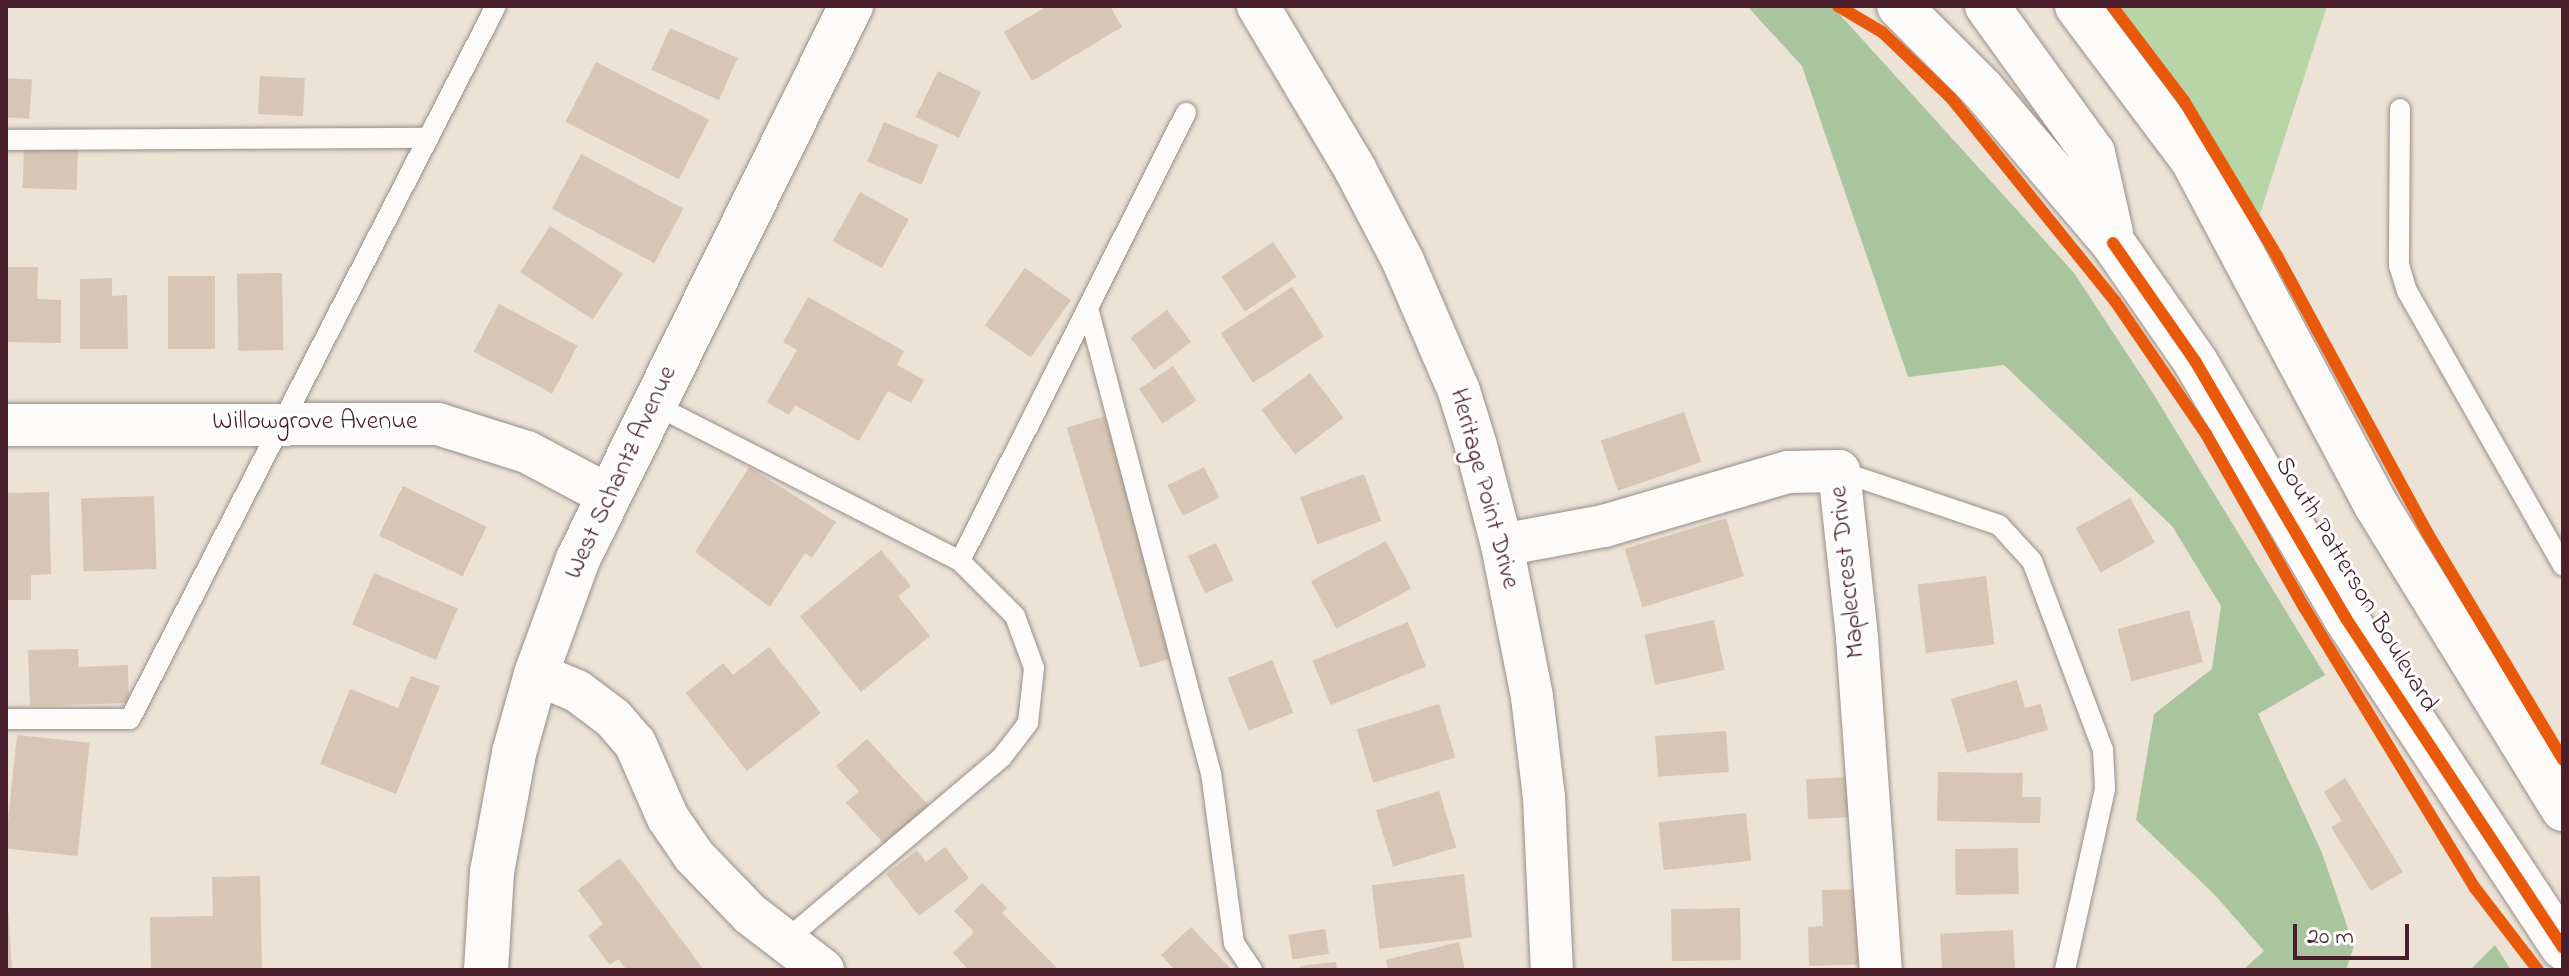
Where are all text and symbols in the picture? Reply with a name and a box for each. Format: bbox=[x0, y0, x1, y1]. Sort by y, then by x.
street label: West Schantz Avenue bbox=[559, 361, 685, 585]
street label: Heritage Point Drive bbox=[1441, 385, 1525, 593]
street label: Willowgrove Avenue bbox=[212, 407, 418, 439]
street label: South Patterson Boulevard bbox=[2266, 452, 2444, 718]
street label: Maplecrest Drive bbox=[1824, 484, 1874, 660]
scale bar bbox=[2297, 908, 2413, 958]
text: 20 m bbox=[2307, 920, 2354, 955]

